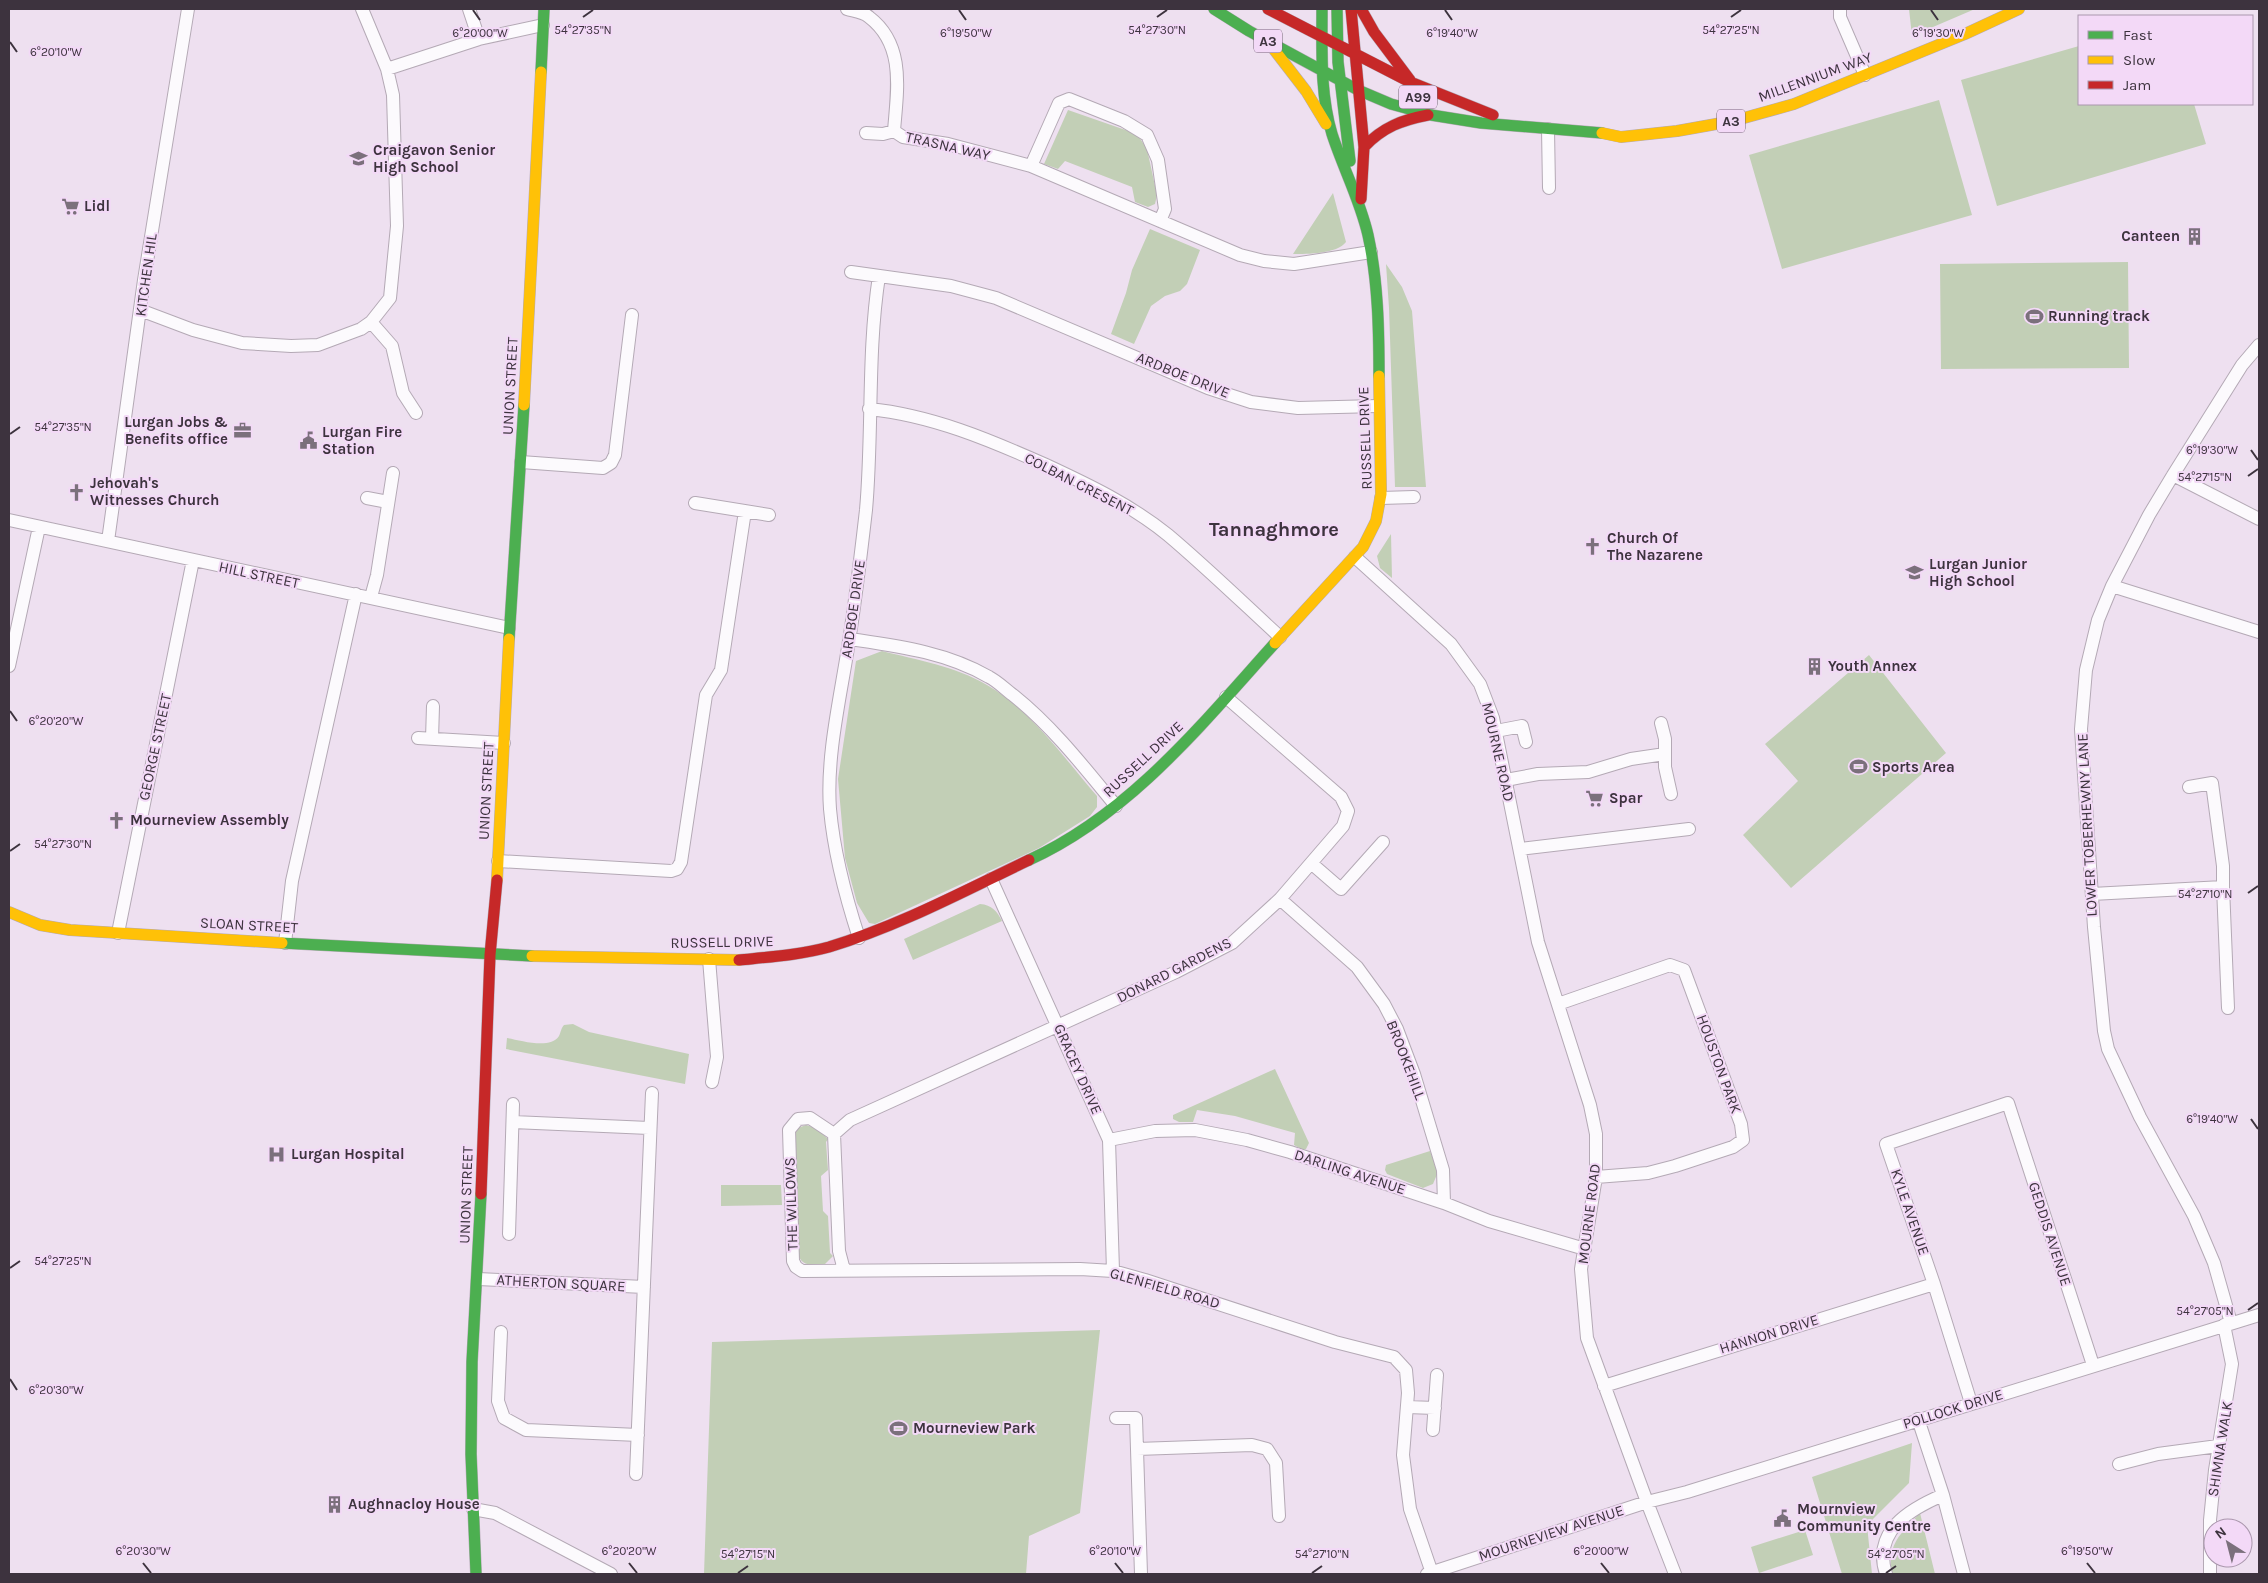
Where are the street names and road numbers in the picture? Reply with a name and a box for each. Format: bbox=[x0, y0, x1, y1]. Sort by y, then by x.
road number: A3 bbox=[1254, 29, 1282, 52]
street label: MILLENNIUM WAY bbox=[1756, 48, 1875, 106]
road number: A99 bbox=[1399, 85, 1437, 108]
road number: A3 bbox=[1717, 110, 1745, 132]
street label: TRASNA WAY bbox=[904, 128, 993, 165]
street label: KITCHEN HIL bbox=[131, 232, 161, 318]
street label: UNION STREET bbox=[498, 336, 522, 435]
street label: ARDBOE DRIVE bbox=[1134, 348, 1232, 402]
street label: RUSSELL DRIVE bbox=[1354, 386, 1376, 490]
street label: COLBAN CRESENT bbox=[1022, 449, 1137, 519]
street label: HILL STREET bbox=[217, 558, 301, 592]
street label: ARDBOE DRIVE bbox=[837, 559, 869, 659]
street label: GEORGE STREET bbox=[135, 691, 175, 802]
street label: MOURNE ROAD bbox=[1478, 701, 1518, 803]
street label: RUSSELL DRIVE bbox=[1099, 717, 1187, 801]
street label: LOWER TOBERHEWNY LANE bbox=[2073, 733, 2101, 917]
street label: UNION STREET bbox=[474, 741, 498, 840]
street label: SLOAN STREET bbox=[199, 913, 299, 937]
street label: RUSSELL DRIVE bbox=[670, 932, 774, 952]
street label: DONARD GARDENS bbox=[1114, 933, 1234, 1007]
street label: HOUSTON PARK bbox=[1693, 1012, 1745, 1116]
street label: BROOKEHILL bbox=[1383, 1018, 1429, 1102]
street label: GRACEY DRIVE bbox=[1050, 1021, 1106, 1117]
street label: UNION STREET bbox=[455, 1145, 477, 1244]
street label: DARLING AVENUE bbox=[1292, 1146, 1408, 1198]
street label: THE WILLOWS bbox=[780, 1157, 802, 1251]
street label: MOURNE ROAD bbox=[1574, 1163, 1604, 1265]
street label: KYLE AVENUE bbox=[1887, 1167, 1933, 1257]
street label: GEDDIS AVENUE bbox=[2025, 1180, 2075, 1288]
street label: GLENFIELD ROAD bbox=[1108, 1264, 1222, 1312]
street label: ATHERTON SQUARE bbox=[496, 1271, 626, 1295]
street label: HANNON DRIVE bbox=[1717, 1310, 1821, 1358]
street label: POLLOCK DRIVE bbox=[1901, 1385, 2005, 1433]
street label: SHIMNA WALK bbox=[2204, 1400, 2236, 1498]
street label: MOURNEVIEW AVENUE bbox=[1476, 1501, 1626, 1565]

